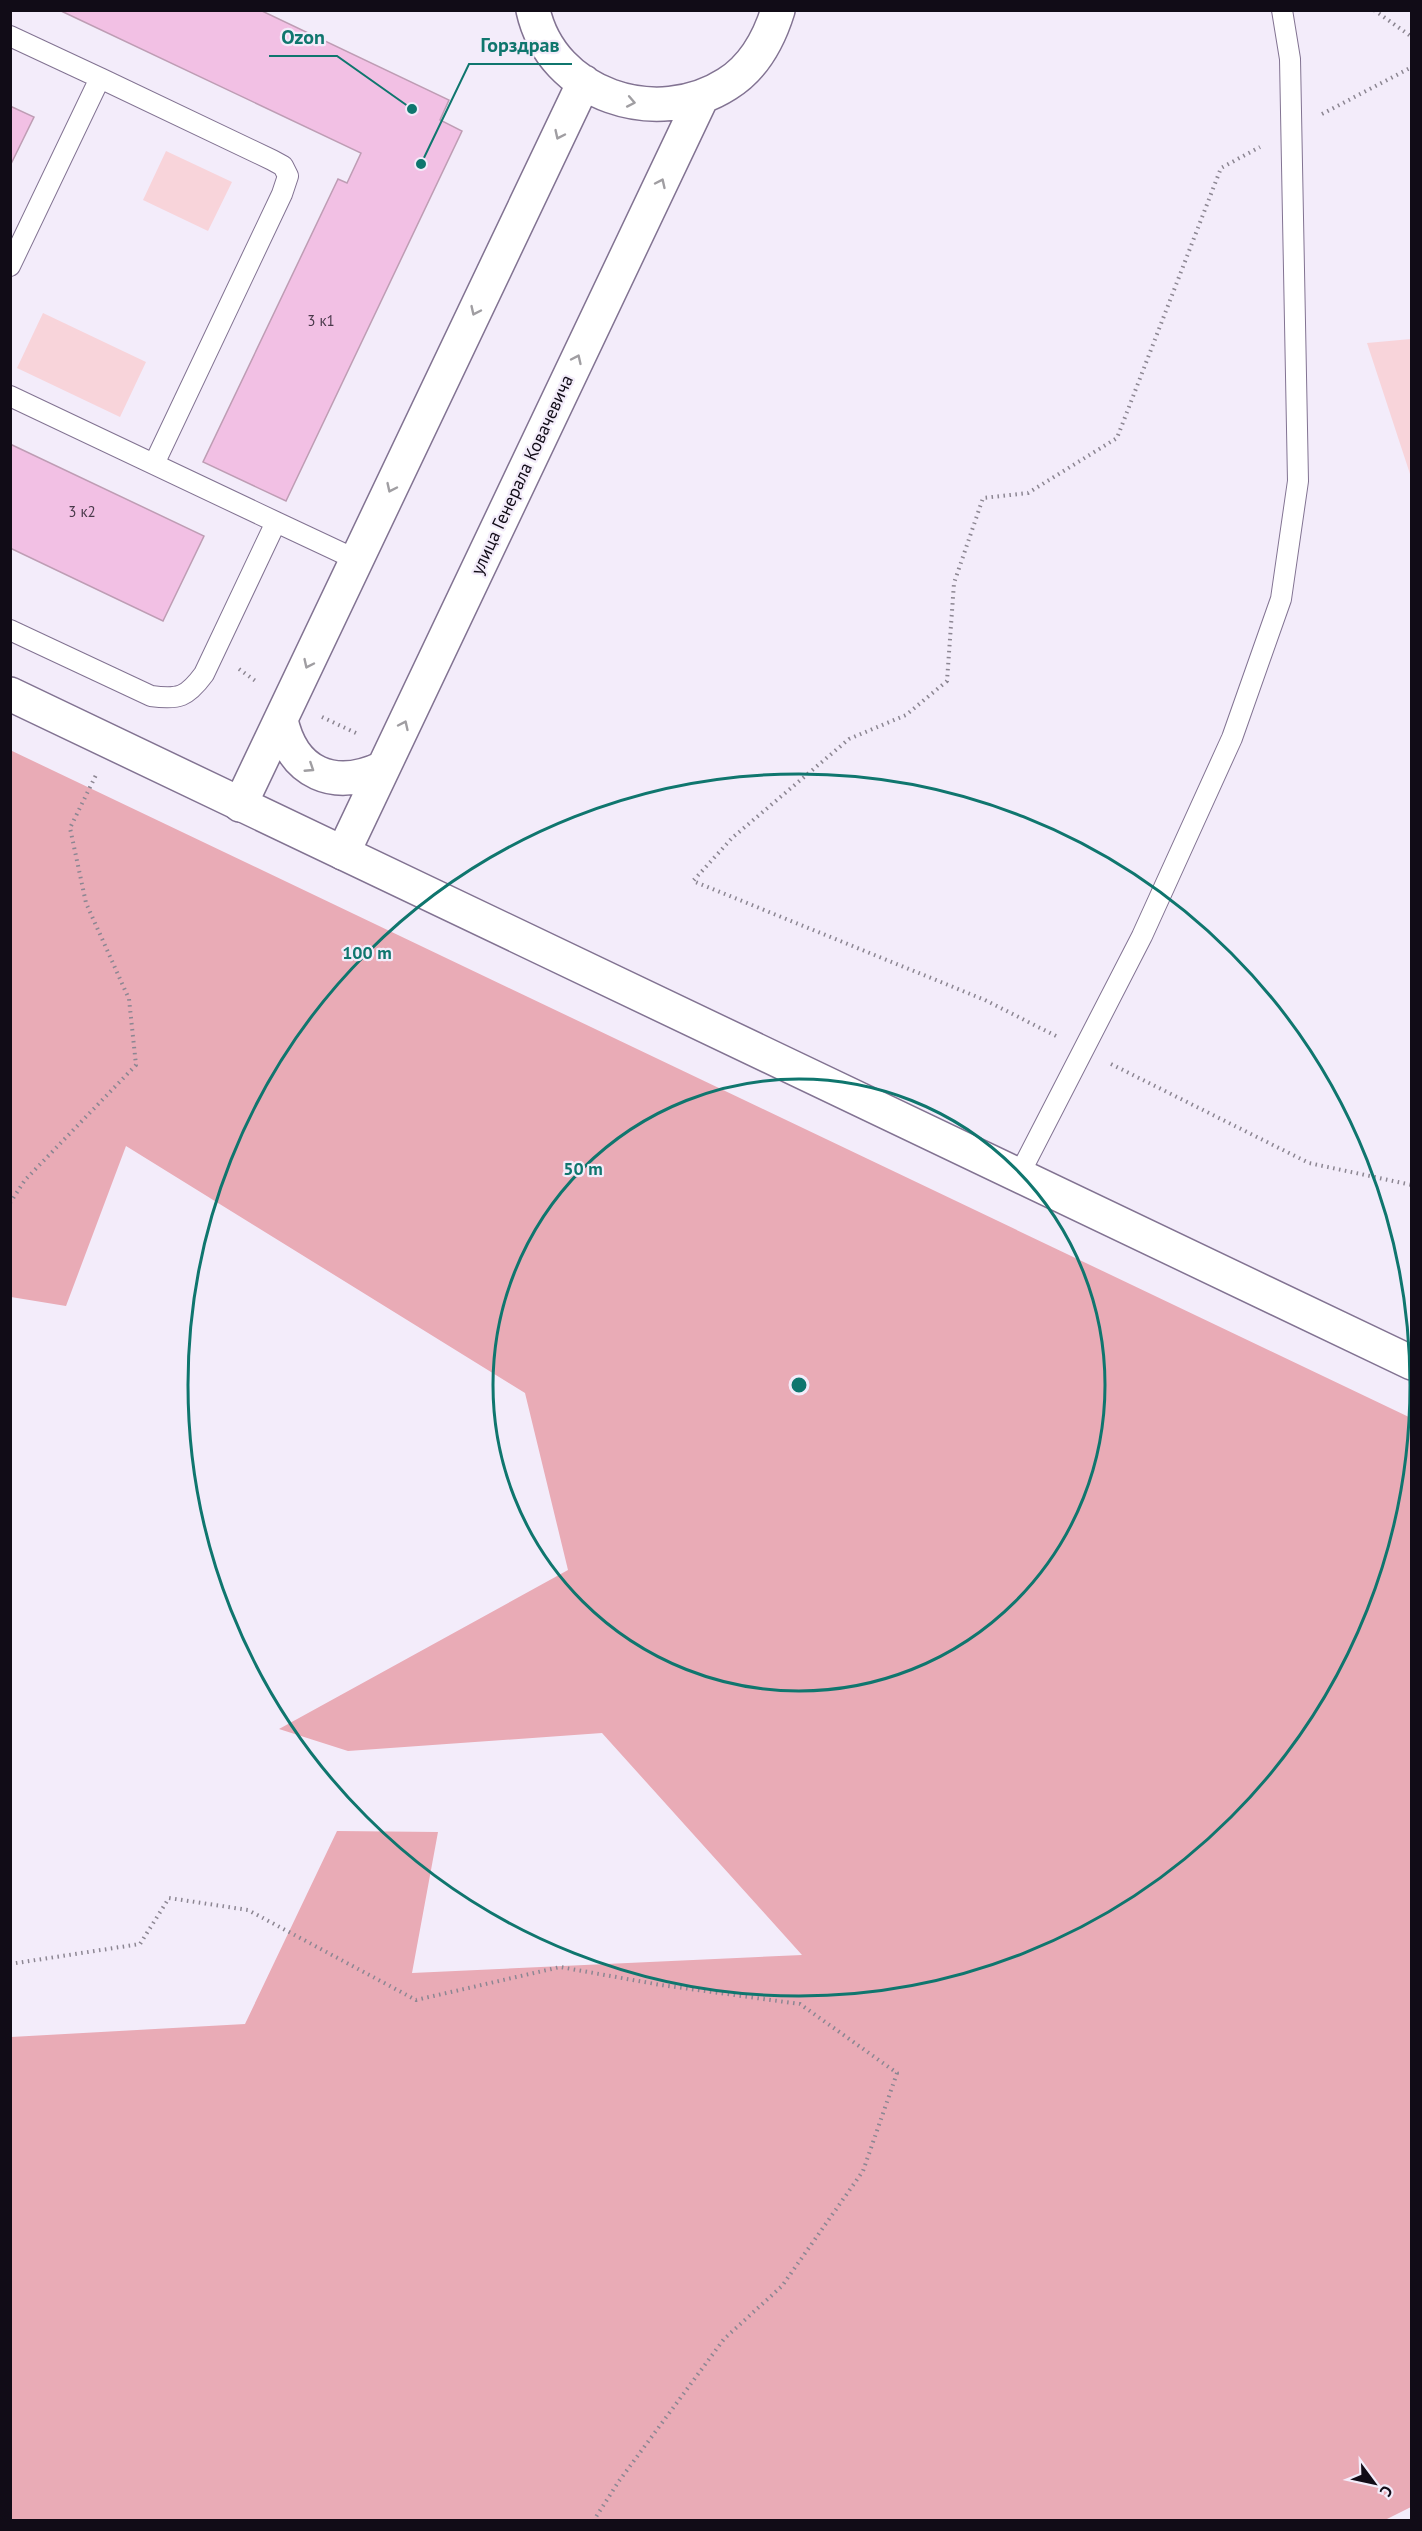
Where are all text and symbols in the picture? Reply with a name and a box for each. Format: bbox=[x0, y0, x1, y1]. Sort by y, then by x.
callout: Ozon bbox=[269, 18, 337, 56]
text: Ozon bbox=[281, 24, 325, 50]
callout: Горздрав bbox=[469, 26, 572, 64]
text: Горздрав bbox=[480, 32, 560, 58]
one-way arrow bbox=[626, 95, 636, 108]
one-way arrow bbox=[554, 129, 566, 140]
one-way arrow bbox=[653, 178, 665, 189]
one-way arrow bbox=[470, 305, 482, 316]
house number: 3 к1 bbox=[307, 311, 335, 330]
one-way arrow bbox=[570, 354, 582, 365]
street label: улица Генерала Ковачевича bbox=[465, 371, 578, 578]
one-way arrow bbox=[387, 481, 399, 492]
house number: 3 к2 bbox=[68, 502, 96, 521]
one-way arrow bbox=[303, 657, 315, 668]
one-way arrow bbox=[396, 720, 408, 731]
one-way arrow bbox=[303, 761, 314, 772]
text: 100 m bbox=[342, 941, 392, 964]
text: 50 m bbox=[563, 1157, 603, 1180]
centre of rings bbox=[789, 1375, 809, 1395]
north arrow bbox=[1344, 2453, 1404, 2513]
text: С bbox=[1376, 2482, 1397, 2500]

